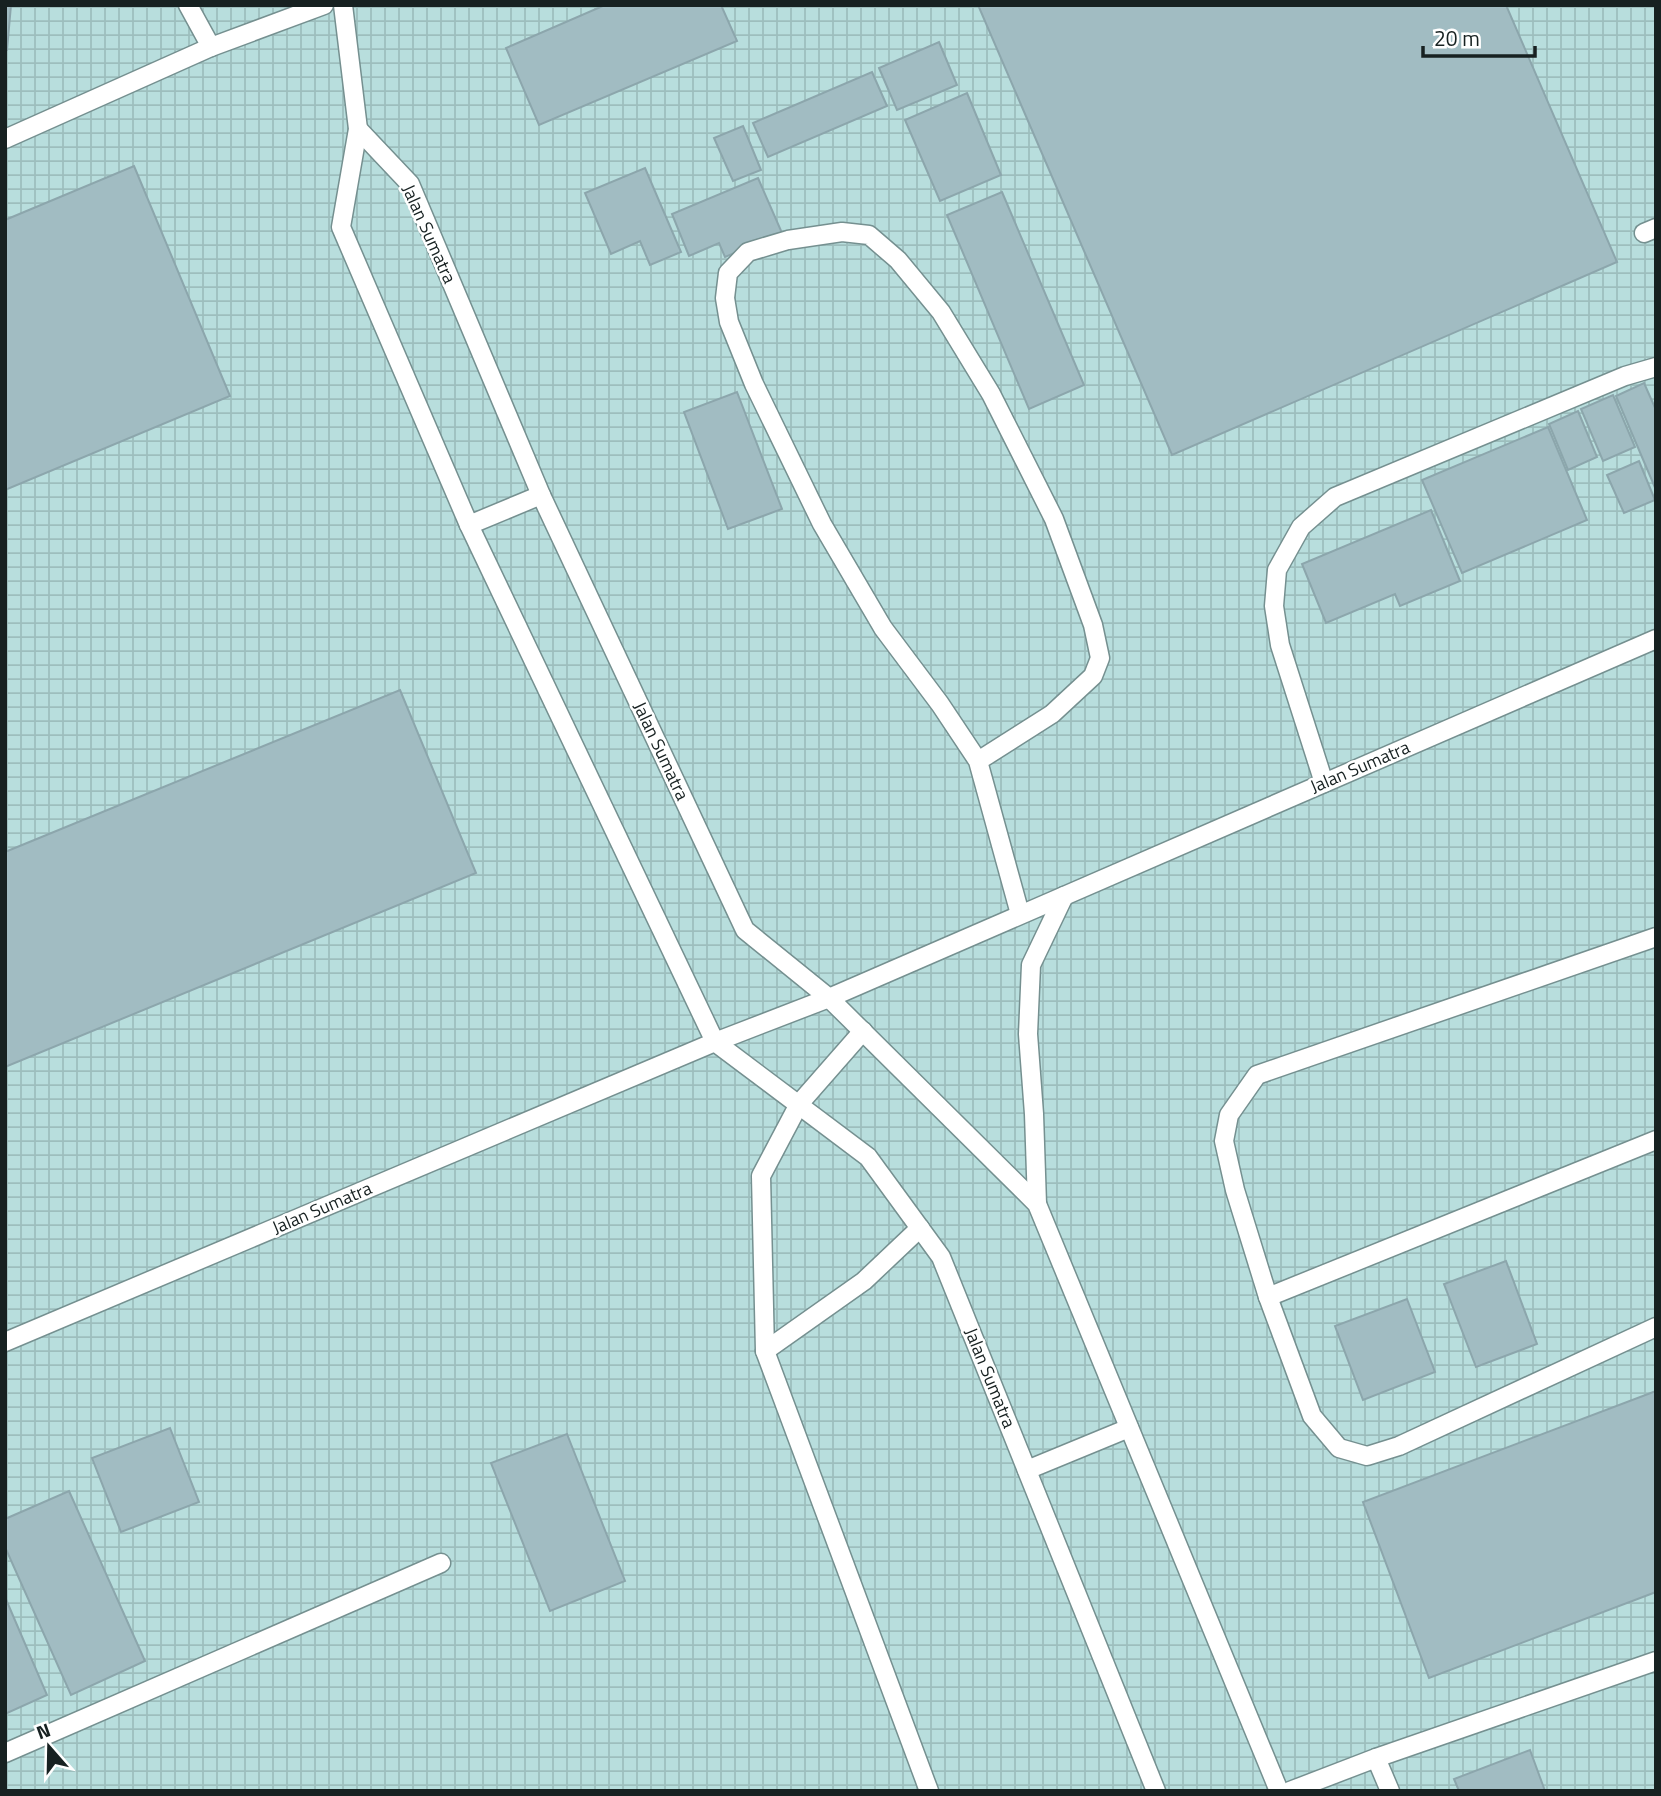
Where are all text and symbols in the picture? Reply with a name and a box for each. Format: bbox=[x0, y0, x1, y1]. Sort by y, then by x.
scale bar bbox=[1423, 14, 1535, 58]
text: 20 m bbox=[1434, 22, 1480, 54]
street label: Jalan Sumatra bbox=[396, 180, 463, 288]
street label: Jalan Sumatra bbox=[627, 697, 696, 805]
street label: Jalan Sumatra bbox=[1306, 733, 1414, 800]
street label: Jalan Sumatra bbox=[268, 1174, 376, 1241]
street label: Jalan Sumatra bbox=[958, 1324, 1023, 1432]
north arrow bbox=[14, 1712, 84, 1782]
text: N bbox=[32, 1715, 54, 1746]

